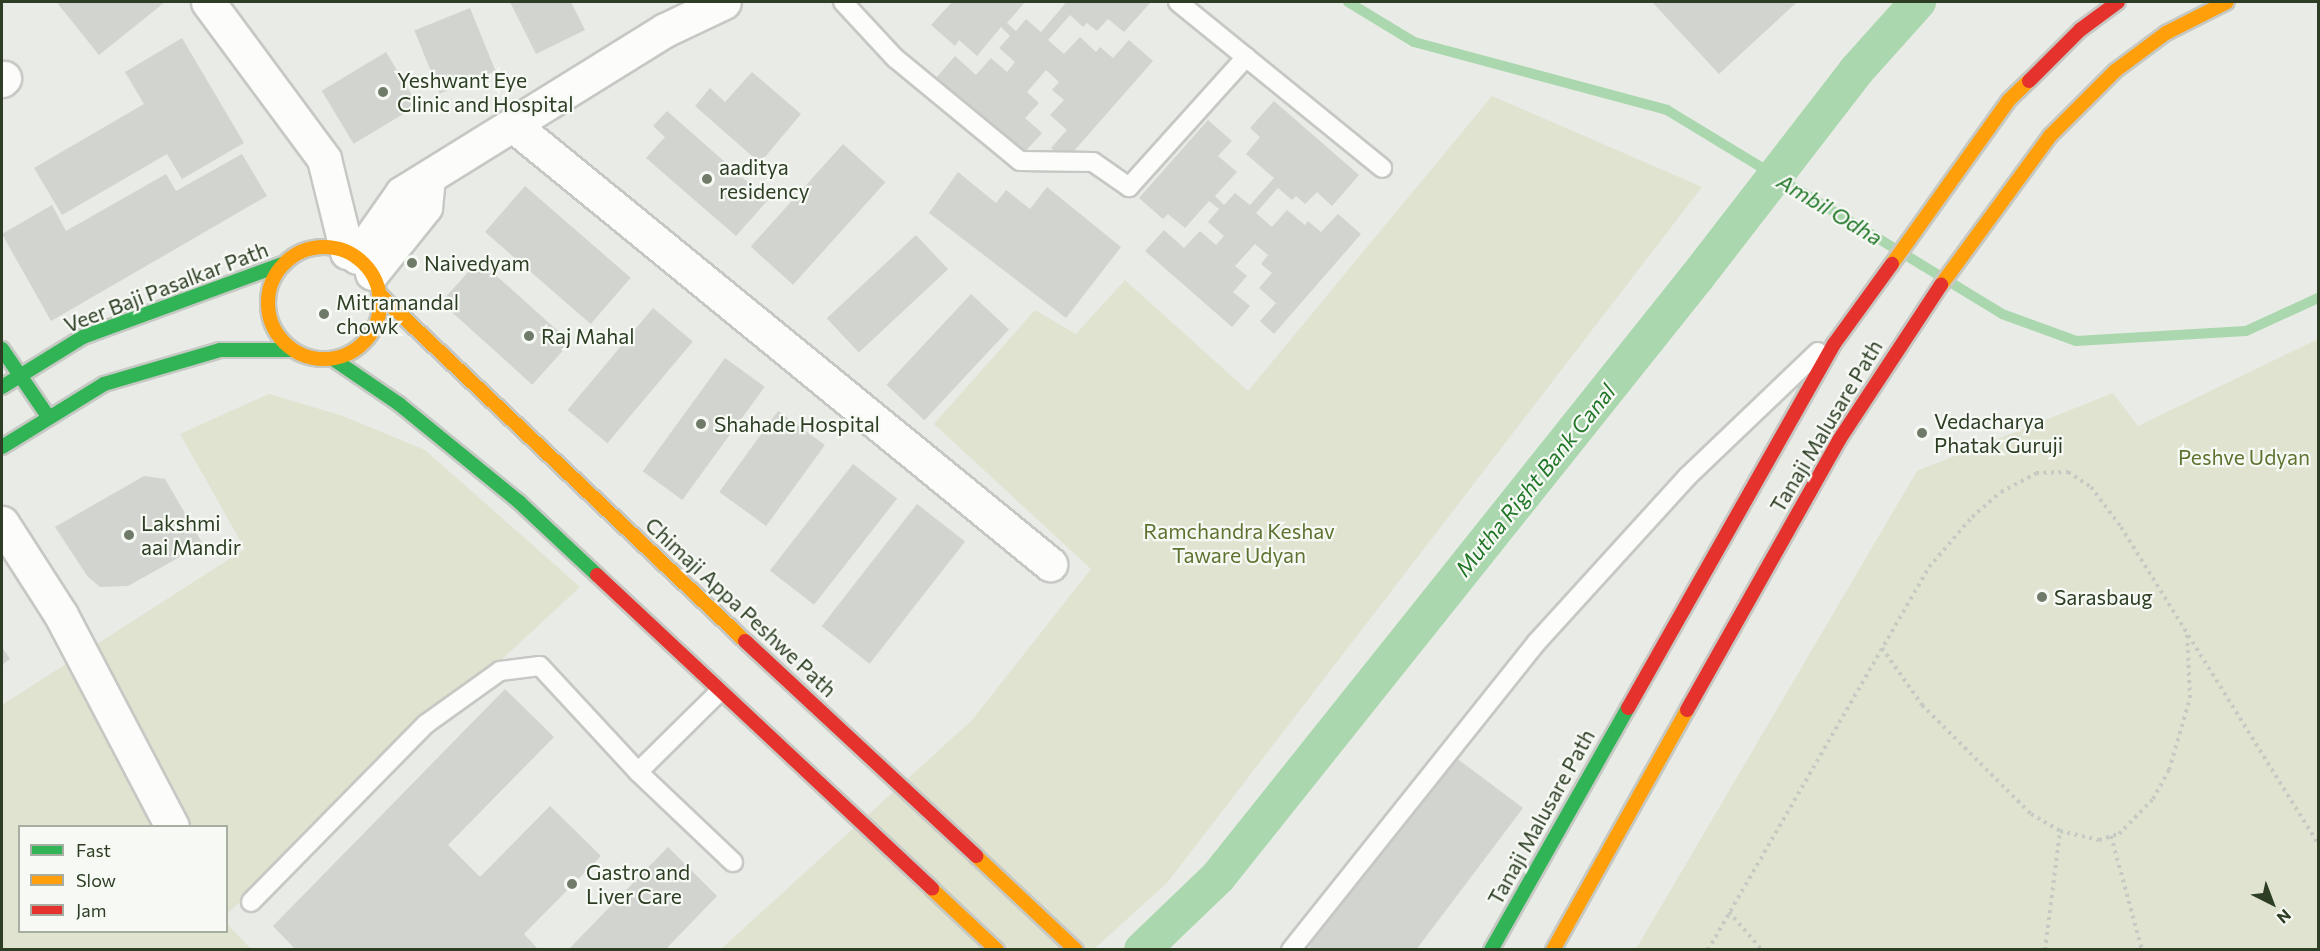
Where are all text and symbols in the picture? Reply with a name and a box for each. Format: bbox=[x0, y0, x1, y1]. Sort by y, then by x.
place label: Yeshwant Eye Clinic and Hospital bbox=[397, 67, 573, 117]
marker: Yeshwant Eye Clinic and Hospital bbox=[374, 83, 392, 101]
place label: aaditya residency bbox=[719, 154, 810, 204]
water label: Ambil Odha bbox=[1773, 167, 1887, 251]
marker: aaditya residency bbox=[700, 172, 714, 186]
street label: Veer Baji Pasalkar Path bbox=[60, 236, 272, 338]
place label: Naivedyam bbox=[424, 250, 530, 276]
marker: Naivedyam bbox=[405, 256, 419, 270]
place label: Mitramandal chowk bbox=[336, 289, 459, 339]
marker: Mitramandal chowk bbox=[317, 307, 331, 321]
place label: Raj Mahal bbox=[541, 323, 635, 349]
marker: Raj Mahal bbox=[522, 329, 536, 343]
street label: Tanaji Malusare Path bbox=[1765, 335, 1887, 517]
water label: Mutha Right Bank Canal bbox=[1449, 379, 1621, 581]
place label: Vedacharya Phatak Guruji bbox=[1934, 408, 2063, 458]
place label: Shahade Hospital bbox=[714, 411, 880, 437]
marker: Shahade Hospital bbox=[692, 415, 710, 433]
marker: Vedacharya Phatak Guruji bbox=[1915, 426, 1929, 440]
park label: Peshve Udyan bbox=[2178, 444, 2310, 470]
place label: Lakshmi aai Mandir bbox=[141, 510, 241, 560]
street label: Chimaji Appa Peshwe Path bbox=[640, 512, 842, 702]
park label: Ramchandra Keshav Taware Udyan bbox=[1143, 518, 1335, 568]
marker: Lakshmi aai Mandir bbox=[122, 528, 136, 542]
place label: Sarasbaug bbox=[2054, 584, 2153, 610]
marker: Sarasbaug bbox=[2035, 590, 2049, 604]
street label: Tanaji Malusare Path bbox=[1482, 725, 1600, 909]
legend bbox=[18, 825, 228, 933]
text: Fast bbox=[76, 839, 111, 861]
place label: Gastro and Liver Care bbox=[586, 859, 690, 909]
text: Slow bbox=[76, 869, 116, 891]
north arrow bbox=[2242, 873, 2302, 933]
marker: Gastro and Liver Care bbox=[563, 875, 581, 893]
text: Jam bbox=[76, 899, 106, 921]
text: N bbox=[2274, 906, 2295, 928]

